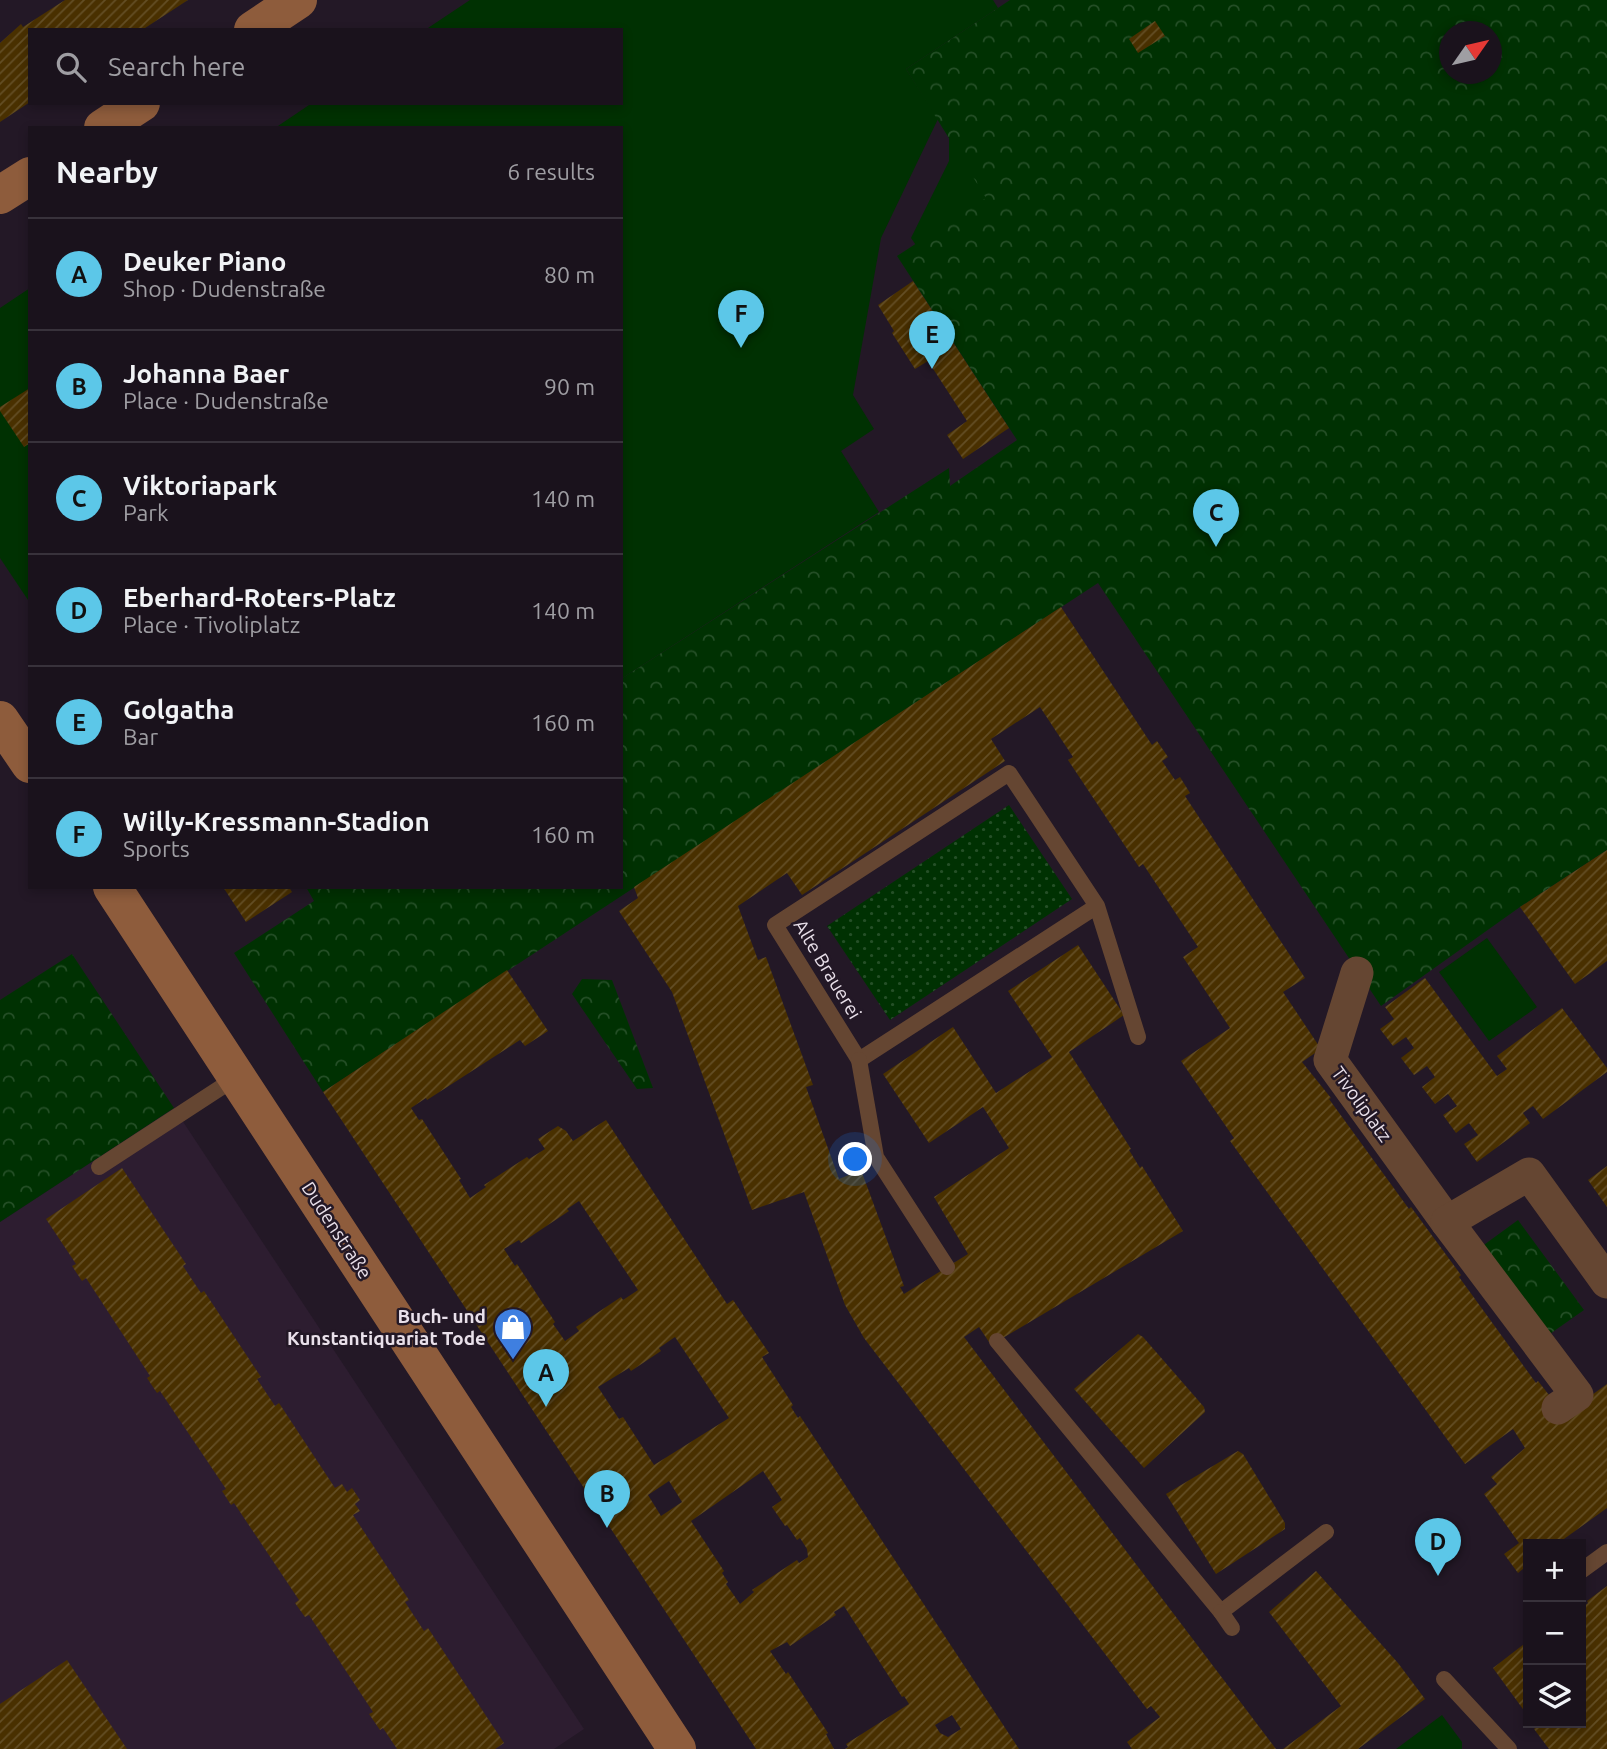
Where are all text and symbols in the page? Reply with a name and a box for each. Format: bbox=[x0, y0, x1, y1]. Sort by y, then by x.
north arrow bbox=[1439, 21, 1502, 84]
search box bbox=[28, 28, 623, 105]
icon: search bbox=[52, 48, 90, 86]
text: Search here bbox=[108, 52, 245, 81]
text: Nearby bbox=[56, 155, 158, 189]
text: 6 results bbox=[507, 159, 595, 184]
text: Deuker Piano bbox=[123, 247, 286, 276]
text: A bbox=[71, 262, 87, 287]
text: 80 m bbox=[544, 262, 595, 287]
text: Shop · Dudenstraße bbox=[123, 276, 326, 301]
pin: F bbox=[718, 290, 764, 348]
pin: E bbox=[909, 311, 955, 369]
text: Johanna Baer bbox=[123, 359, 289, 388]
text: B bbox=[71, 374, 87, 399]
text: 90 m bbox=[544, 374, 595, 399]
text: Place · Dudenstraße bbox=[123, 388, 329, 413]
text: Viktoriapark bbox=[123, 471, 277, 500]
text: C bbox=[72, 486, 86, 511]
text: 140 m bbox=[531, 486, 595, 511]
pin: C bbox=[1193, 489, 1239, 547]
text: Park bbox=[123, 500, 169, 525]
text: Eberhard-Roters-Platz bbox=[123, 583, 396, 612]
text: D bbox=[71, 598, 87, 623]
text: 140 m bbox=[531, 598, 595, 623]
text: Place · Tivoliplatz bbox=[123, 612, 300, 637]
text: Golgatha bbox=[123, 695, 235, 724]
text: E bbox=[72, 710, 86, 735]
text: 160 m bbox=[531, 710, 595, 735]
text: Bar bbox=[123, 724, 158, 749]
text: Willy-Kressmann-Stadion bbox=[123, 807, 430, 836]
text: F bbox=[73, 822, 85, 847]
text: 160 m bbox=[531, 822, 595, 847]
text: Sports bbox=[123, 836, 190, 861]
street label: Alte Brauerei bbox=[790, 915, 866, 1023]
street label: Tivoliplatz bbox=[1327, 1062, 1397, 1146]
your location bbox=[838, 1142, 872, 1176]
street label: Dudenstraße bbox=[297, 1177, 377, 1283]
place label: Buch- und Kunstantiquariat Tode bbox=[287, 1305, 486, 1349]
shop icon: Buch- und Kunstantiquariat Tode bbox=[492, 1306, 534, 1361]
pin: A bbox=[523, 1349, 569, 1407]
pin: B bbox=[584, 1470, 630, 1528]
pin: D bbox=[1415, 1518, 1461, 1576]
map controls bbox=[1523, 1539, 1586, 1728]
button: + bbox=[1523, 1539, 1586, 1602]
button: − bbox=[1523, 1602, 1586, 1665]
button: layers bbox=[1523, 1665, 1586, 1728]

